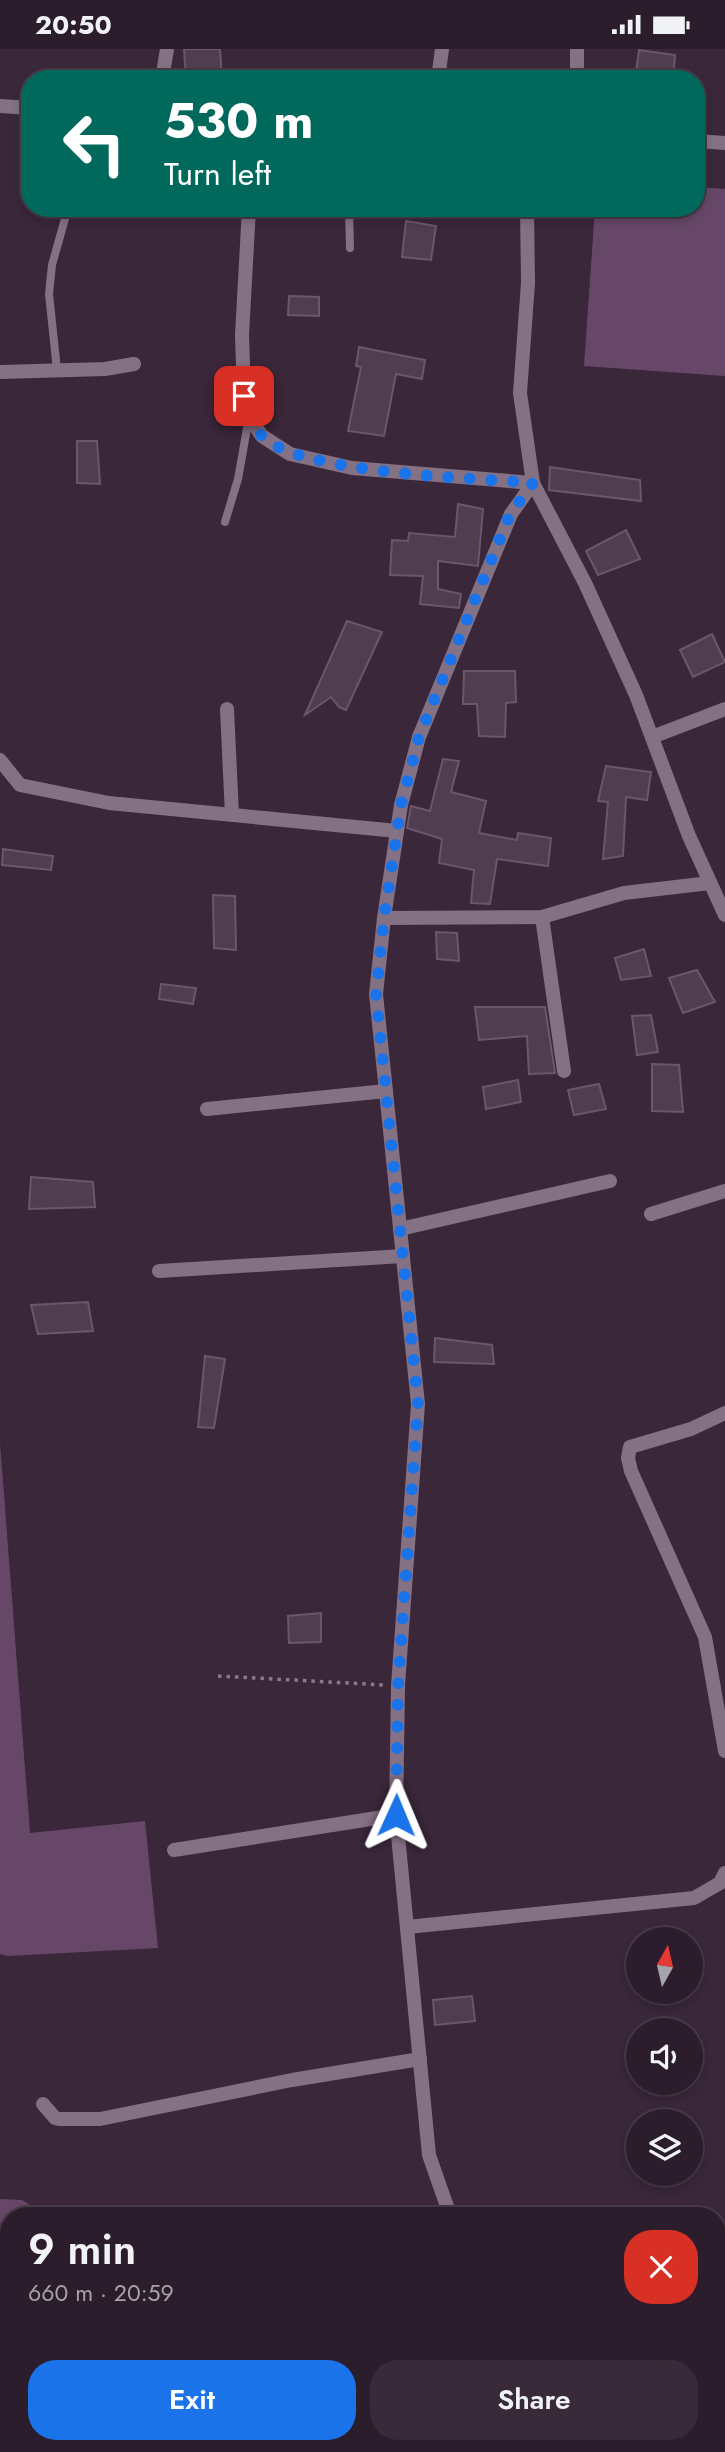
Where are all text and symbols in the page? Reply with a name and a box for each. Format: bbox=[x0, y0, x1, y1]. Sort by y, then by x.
text: 20:50 bbox=[35, 6, 112, 44]
text: 530 m bbox=[164, 86, 313, 156]
icon: left bbox=[49, 98, 140, 189]
text: Turn left bbox=[164, 151, 271, 197]
pin bbox=[214, 366, 274, 426]
icon: arrive bbox=[225, 377, 263, 415]
position arrow bbox=[359, 1778, 433, 1852]
north arrow bbox=[626, 1927, 704, 2004]
map controls bbox=[626, 1927, 703, 2186]
button: sound bbox=[626, 2018, 703, 2095]
button: layers bbox=[626, 2109, 703, 2186]
text: 9 min bbox=[28, 2219, 136, 2280]
button: close bbox=[624, 2230, 698, 2304]
text: 660 m · 20:59 bbox=[28, 2276, 174, 2310]
button: Exit bbox=[28, 2360, 356, 2440]
button: Share bbox=[370, 2360, 698, 2440]

